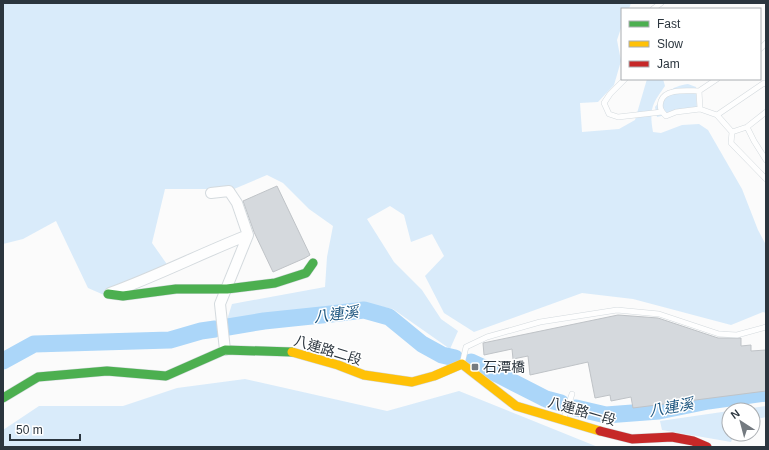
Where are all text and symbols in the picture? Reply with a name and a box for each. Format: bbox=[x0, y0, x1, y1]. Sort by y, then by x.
legend bbox=[621, 8, 761, 80]
text: Fast bbox=[657, 17, 681, 31]
text: Slow bbox=[657, 37, 683, 51]
text: Jam bbox=[657, 57, 680, 71]
water label: 八連溪 bbox=[313, 303, 361, 325]
street label: 八連路二段 bbox=[292, 332, 364, 368]
place label: 石潭橋 bbox=[483, 359, 525, 375]
marker: 石潭橋 bbox=[470, 362, 480, 372]
street label: 八連路一段 bbox=[546, 394, 618, 428]
water label: 八連溪 bbox=[647, 394, 697, 419]
north arrow bbox=[721, 402, 761, 442]
text: N bbox=[728, 407, 742, 421]
scale bar bbox=[10, 416, 80, 442]
text: 50 m bbox=[16, 423, 43, 437]

